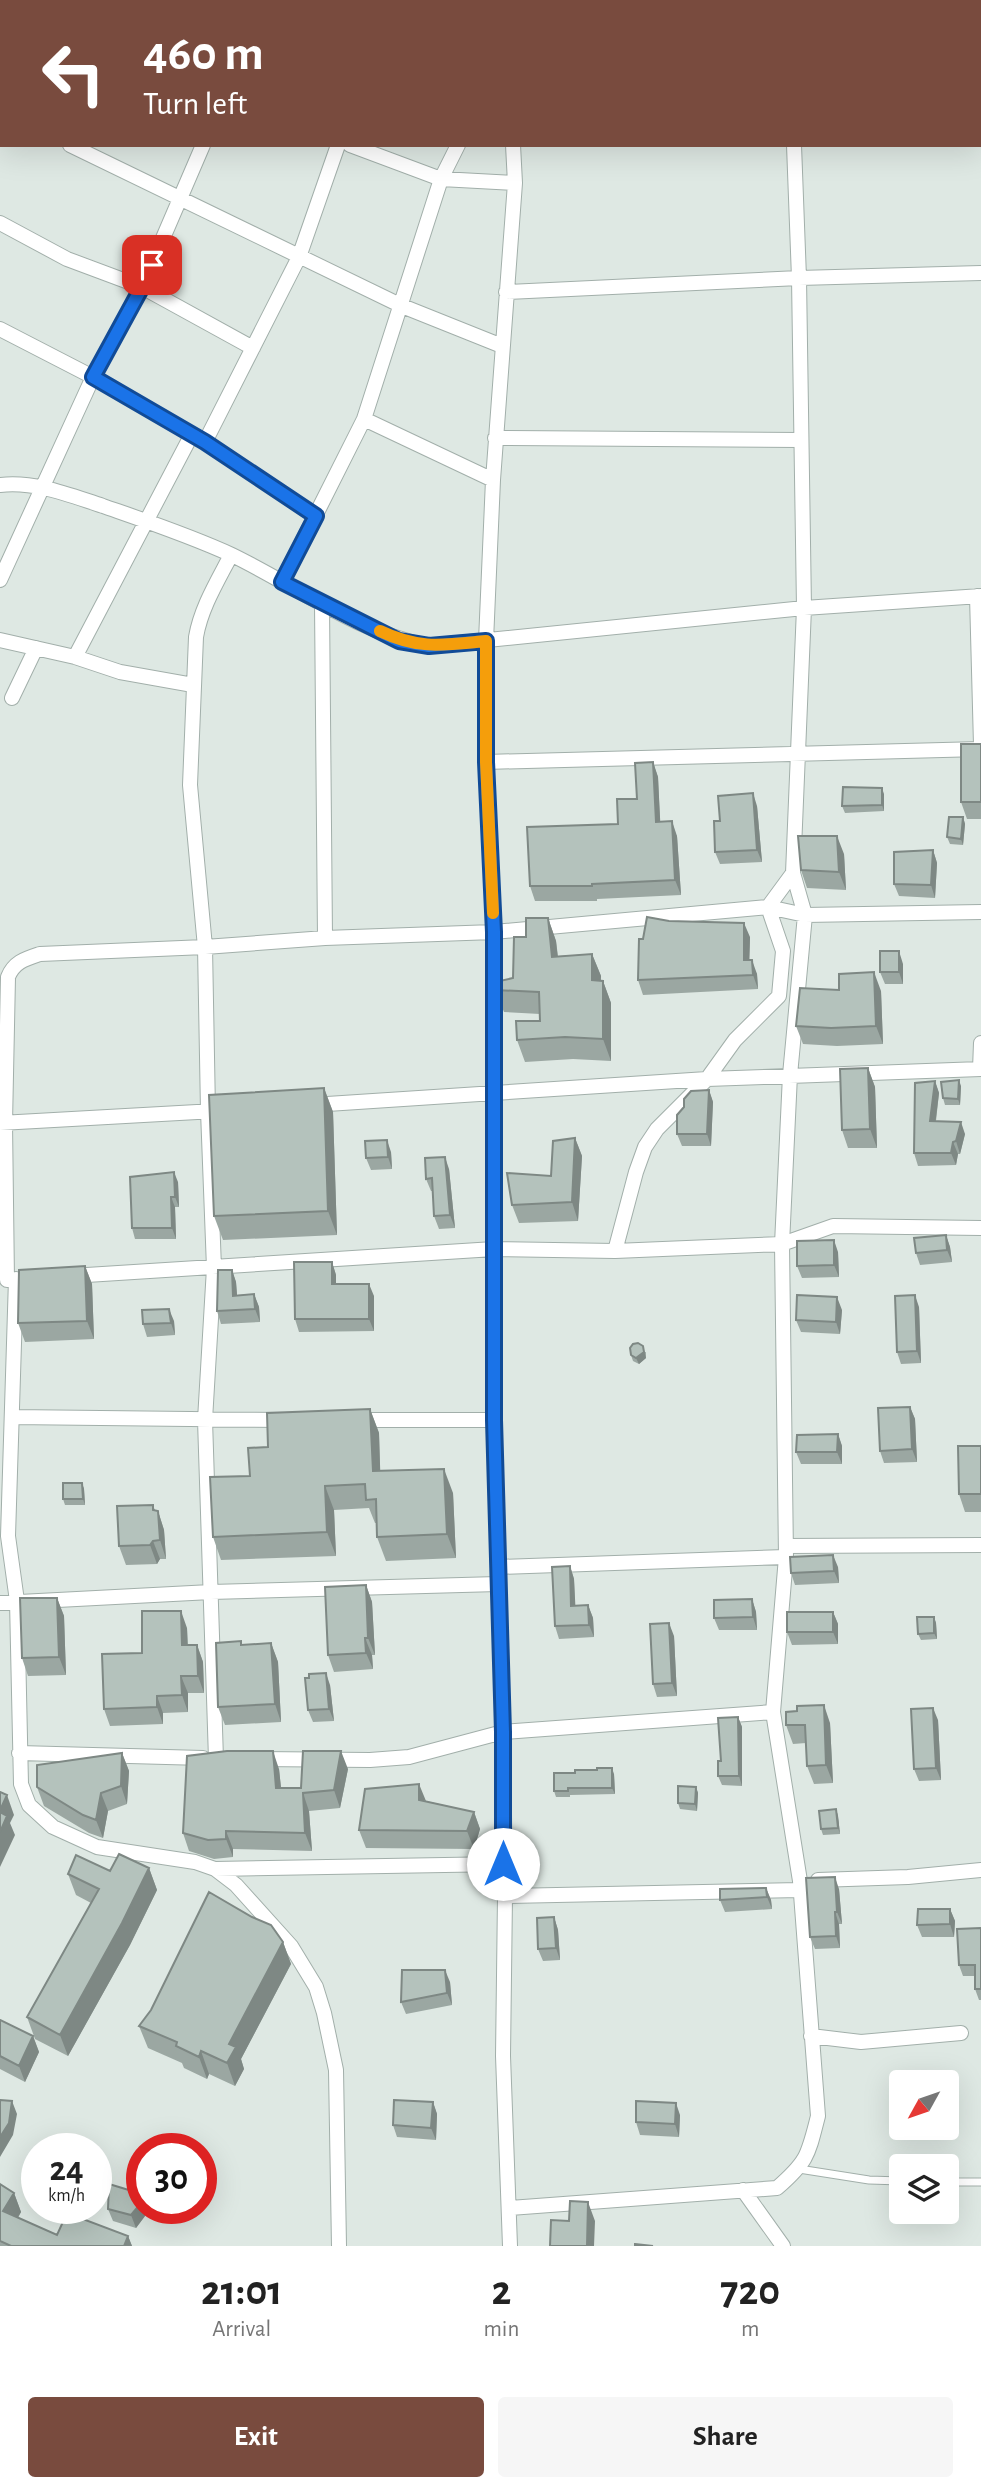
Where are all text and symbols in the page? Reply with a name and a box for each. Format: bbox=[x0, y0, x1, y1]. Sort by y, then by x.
icon: left bbox=[28, 28, 119, 119]
text: 460 m bbox=[143, 30, 264, 79]
text: Turn left bbox=[143, 88, 247, 120]
pin bbox=[122, 235, 182, 295]
icon: arrive bbox=[133, 246, 171, 284]
position arrow bbox=[466, 1827, 540, 1901]
north arrow bbox=[889, 2070, 959, 2140]
map controls bbox=[889, 2070, 959, 2224]
speed limit sign: 30 bbox=[126, 2133, 217, 2224]
text: 24 bbox=[49, 2152, 84, 2187]
button: layers bbox=[889, 2154, 959, 2224]
text: km/h bbox=[48, 2187, 85, 2205]
text: 21:01 bbox=[201, 2270, 282, 2312]
text: 2 bbox=[491, 2270, 511, 2312]
text: 720 bbox=[720, 2270, 780, 2312]
text: Arrival bbox=[212, 2318, 271, 2341]
text: min bbox=[483, 2318, 519, 2341]
text: m bbox=[741, 2318, 759, 2341]
button: Exit bbox=[28, 2397, 484, 2477]
button: Share bbox=[498, 2397, 953, 2477]

